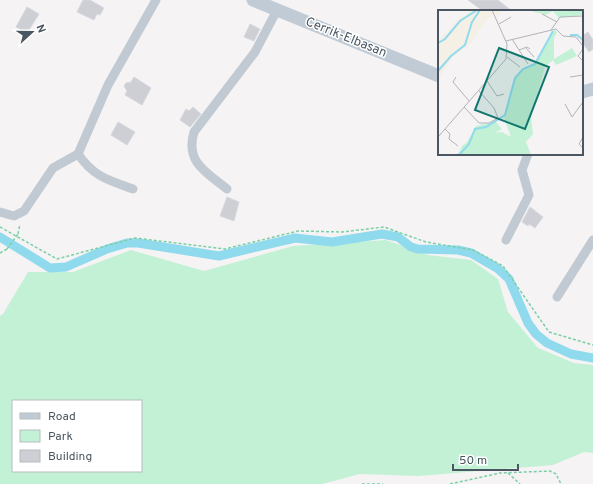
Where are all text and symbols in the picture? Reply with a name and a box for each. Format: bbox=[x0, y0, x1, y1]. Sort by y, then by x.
inset map bbox=[438, 10, 583, 155]
north arrow bbox=[12, 12, 52, 52]
street label: Cerrik-Elbasan bbox=[303, 14, 389, 62]
text: N bbox=[32, 23, 48, 35]
legend bbox=[12, 400, 142, 472]
text: Road bbox=[48, 409, 76, 425]
text: Park bbox=[48, 429, 73, 445]
scale bar bbox=[453, 446, 518, 472]
text: Building bbox=[48, 449, 92, 465]
text: 50 m bbox=[459, 453, 487, 469]

